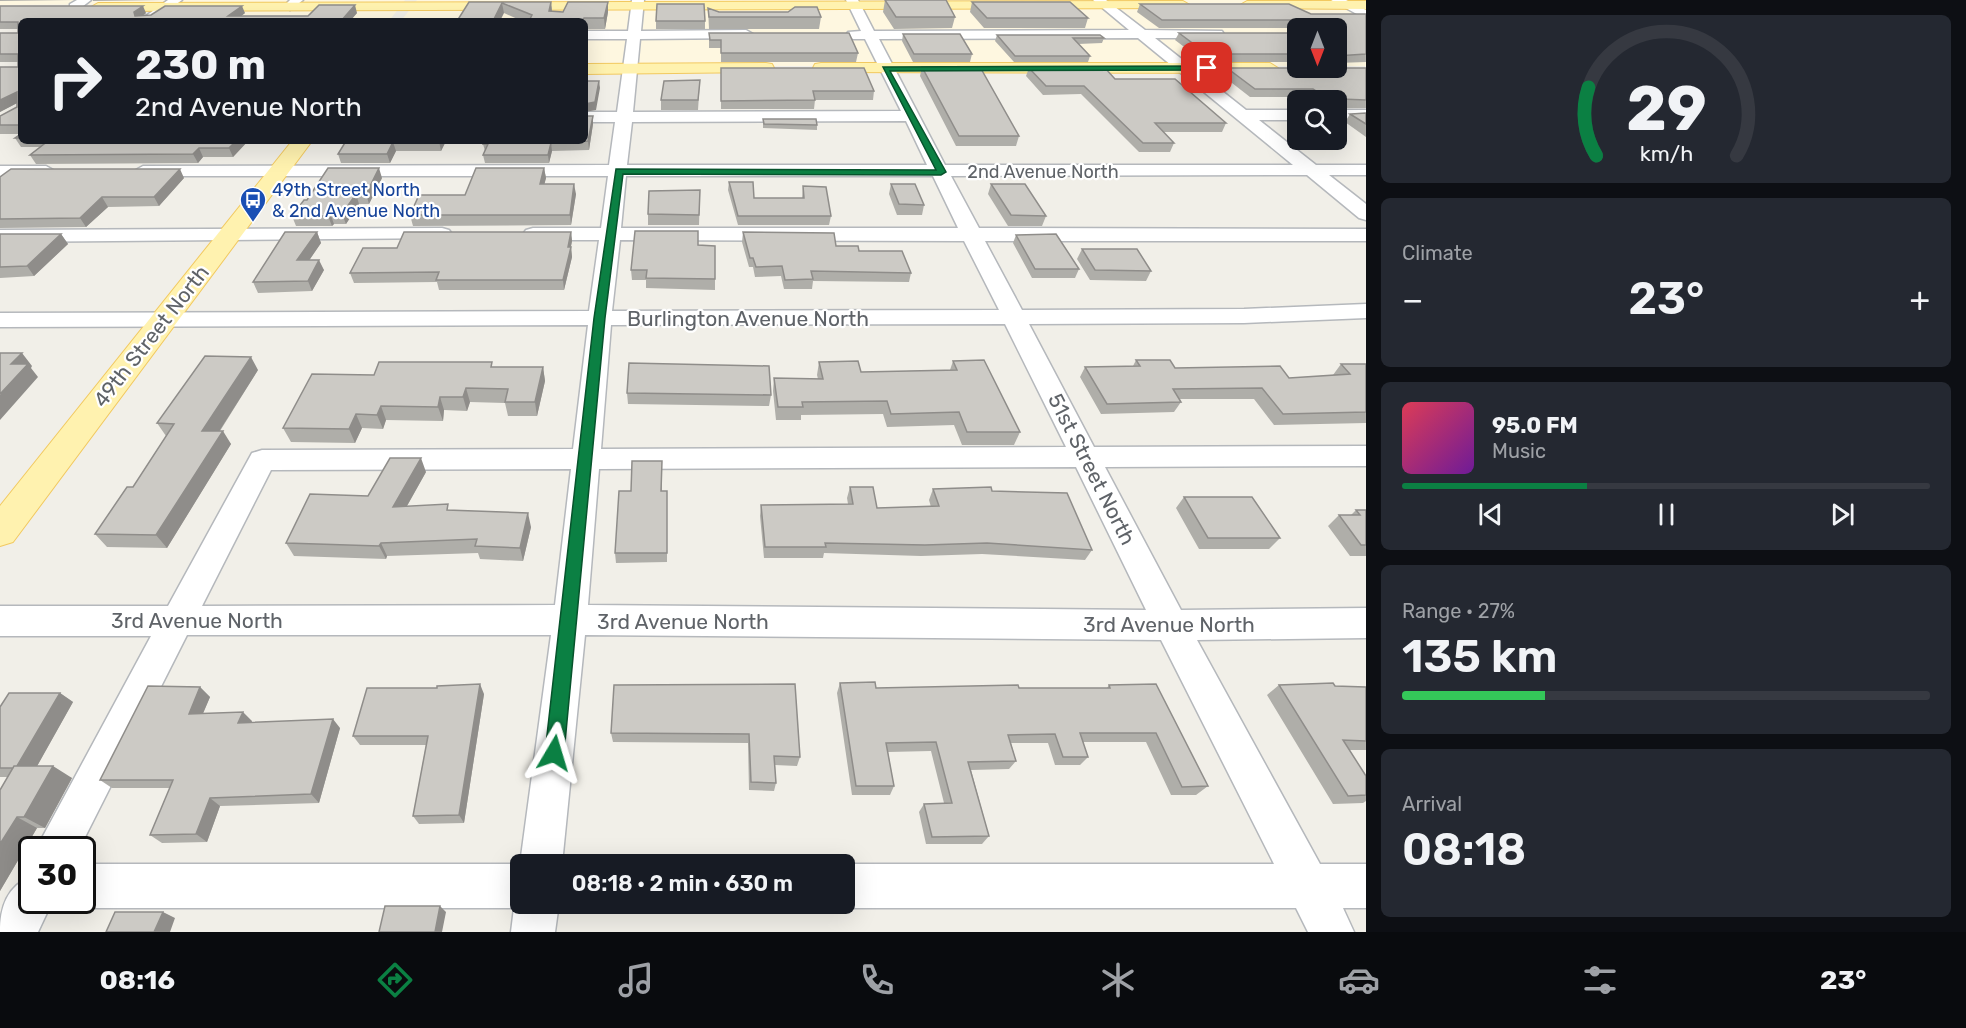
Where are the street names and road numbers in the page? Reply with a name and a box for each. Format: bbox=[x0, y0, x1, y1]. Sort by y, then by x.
street label: 2nd Avenue North bbox=[967, 161, 1119, 183]
street label: 49th Street North bbox=[88, 260, 214, 412]
street label: Burlington Avenue North bbox=[627, 306, 869, 331]
street label: 51st Street North bbox=[1043, 389, 1141, 549]
street label: 3rd Avenue North bbox=[111, 608, 283, 633]
street label: 3rd Avenue North bbox=[597, 609, 769, 634]
street label: 3rd Avenue North bbox=[1083, 612, 1255, 637]

